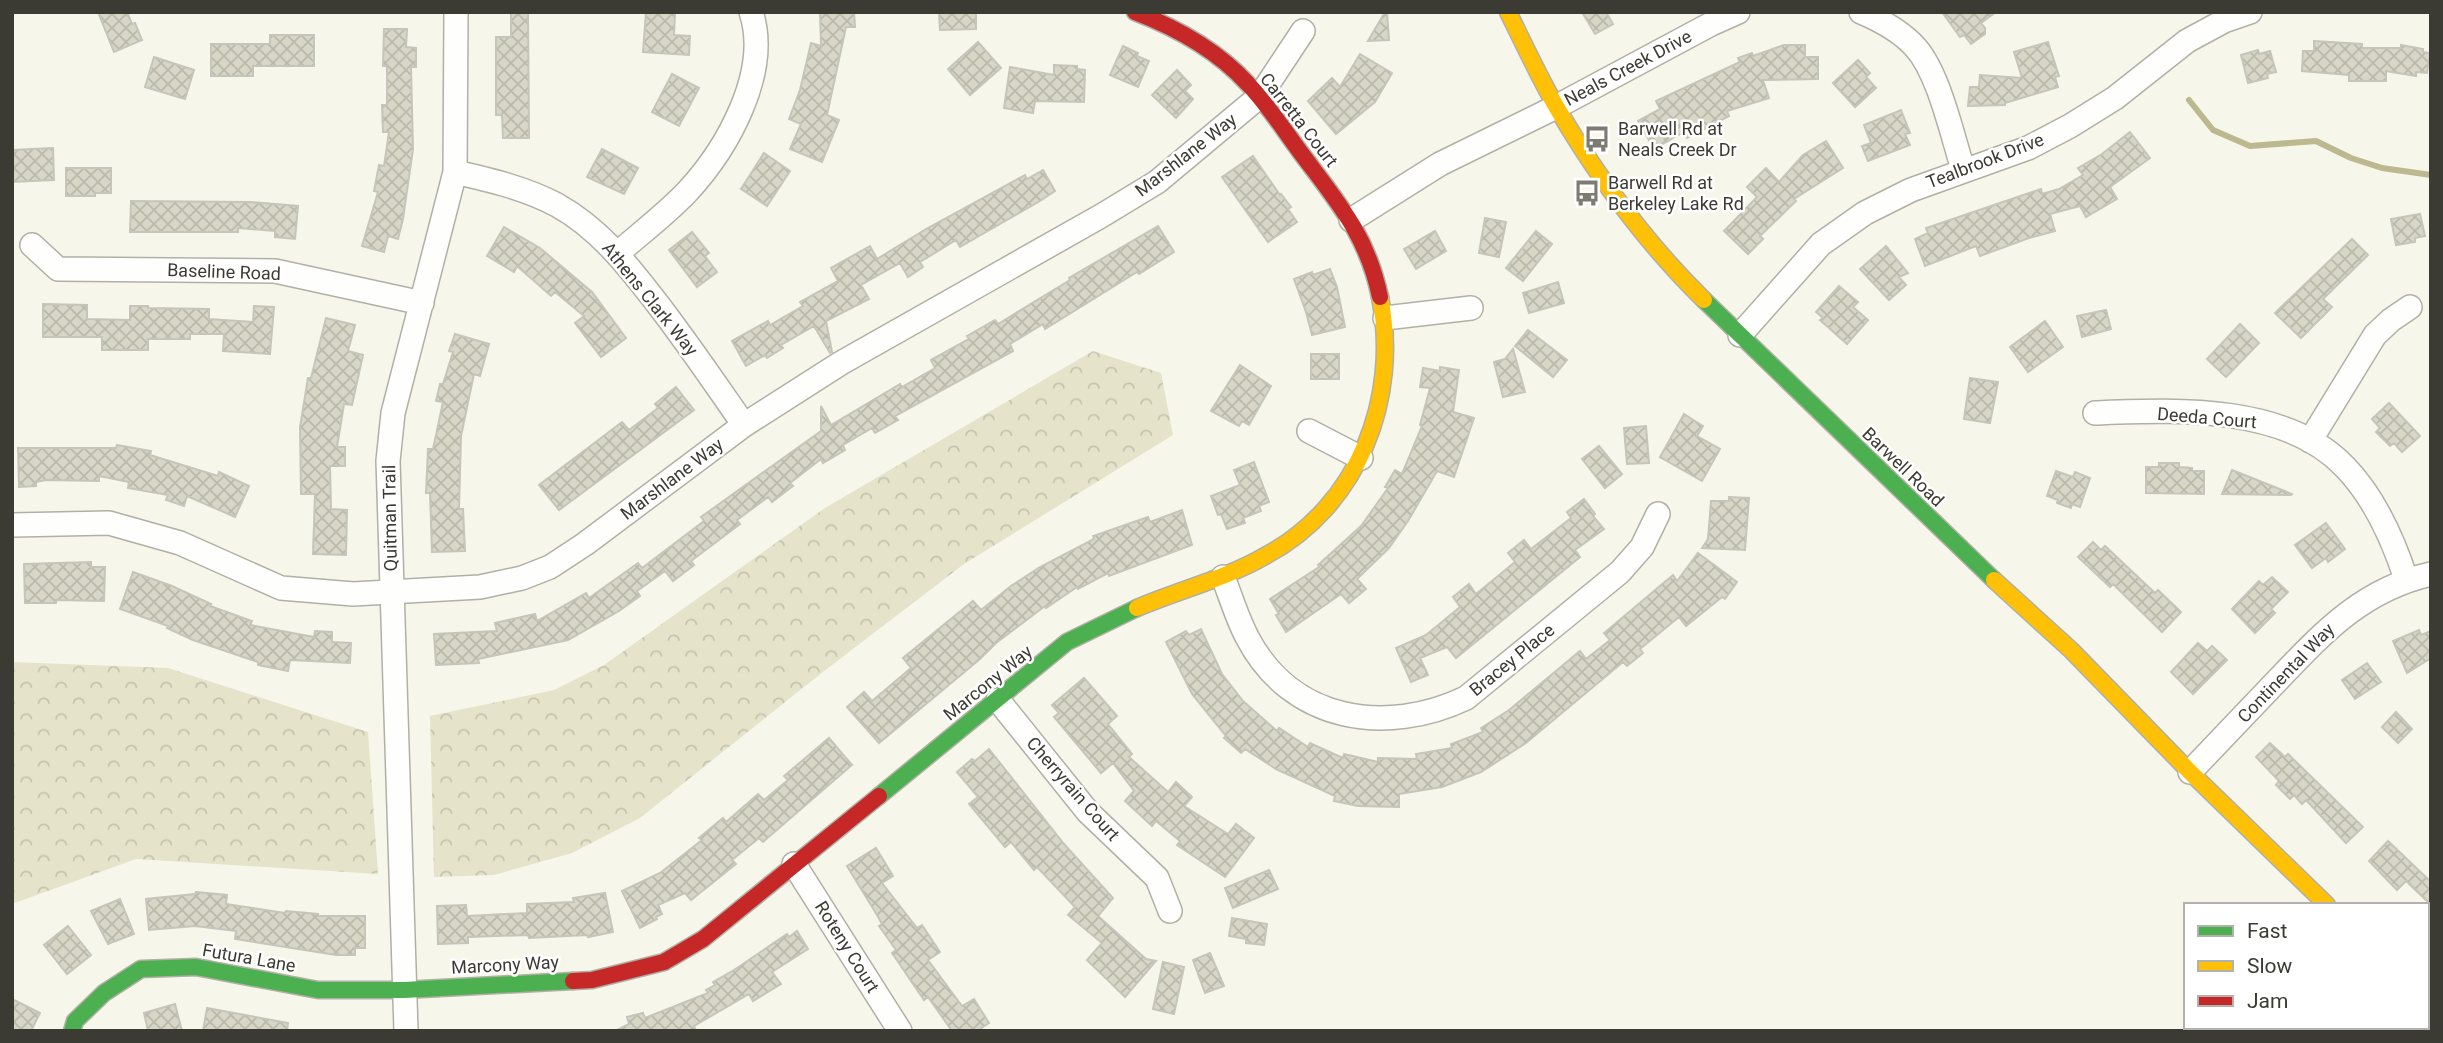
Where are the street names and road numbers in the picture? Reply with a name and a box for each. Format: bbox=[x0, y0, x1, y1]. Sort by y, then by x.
street label: Neals Creek Drive bbox=[1561, 25, 1695, 110]
street label: Carretta Court bbox=[1256, 69, 1343, 171]
street label: Marshlane Way bbox=[1131, 108, 1241, 201]
street label: Tealbrook Drive bbox=[1923, 128, 2047, 193]
street label: Athens Clark Way bbox=[598, 238, 703, 360]
street label: Baseline Road bbox=[167, 259, 281, 284]
street label: Deeda Court bbox=[2156, 403, 2258, 432]
street label: Barwell Road bbox=[1858, 423, 1948, 511]
street label: Marshlane Way bbox=[616, 433, 727, 524]
street label: Quitman Trail bbox=[378, 465, 401, 571]
street label: Continental Way bbox=[2233, 618, 2339, 727]
street label: Bracey Place bbox=[1465, 619, 1558, 700]
street label: Marcony Way bbox=[939, 640, 1037, 725]
street label: Cherryrain Court bbox=[1023, 732, 1124, 845]
street label: Roteny Court bbox=[811, 897, 884, 997]
street label: Futura Lane bbox=[201, 939, 297, 976]
street label: Marcony Way bbox=[451, 951, 560, 978]

